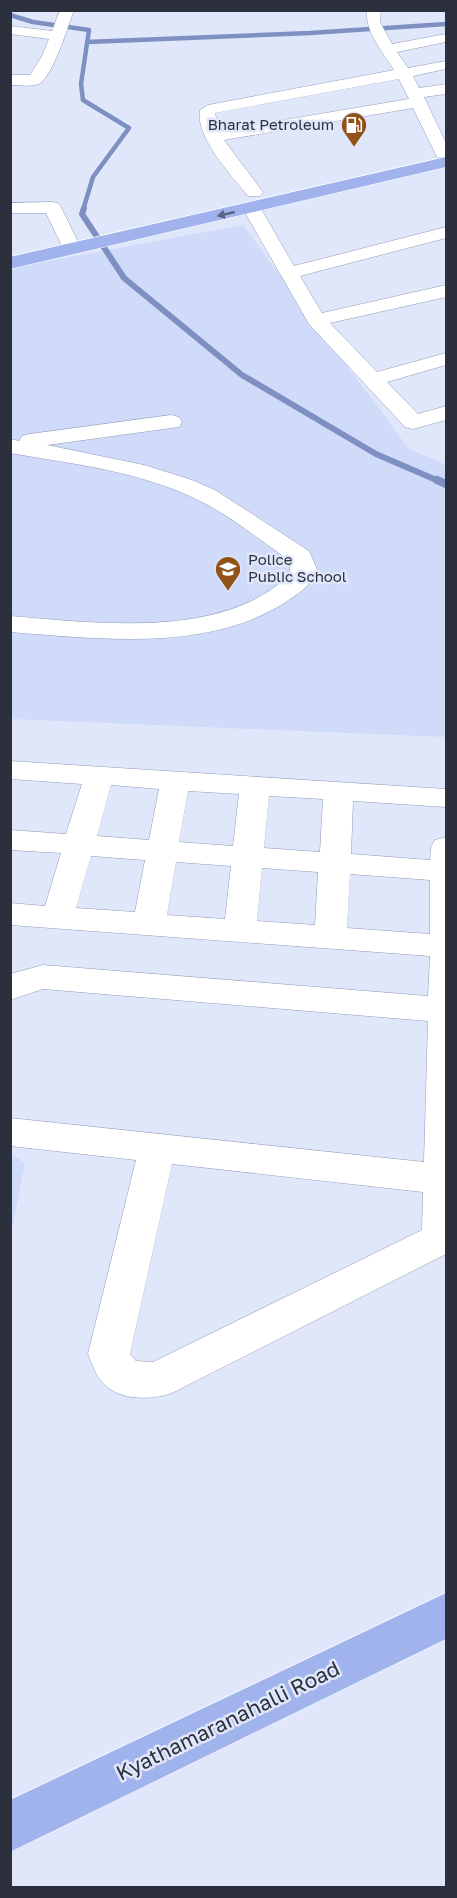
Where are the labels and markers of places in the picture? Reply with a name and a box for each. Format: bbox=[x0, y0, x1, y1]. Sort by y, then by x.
fuel station icon: Bharat Petroleum bbox=[339, 110, 369, 148]
place label: Bharat Petroleum bbox=[208, 115, 334, 133]
place label: Police Public School bbox=[248, 550, 347, 585]
school or university icon: Police Public School bbox=[213, 554, 243, 592]

